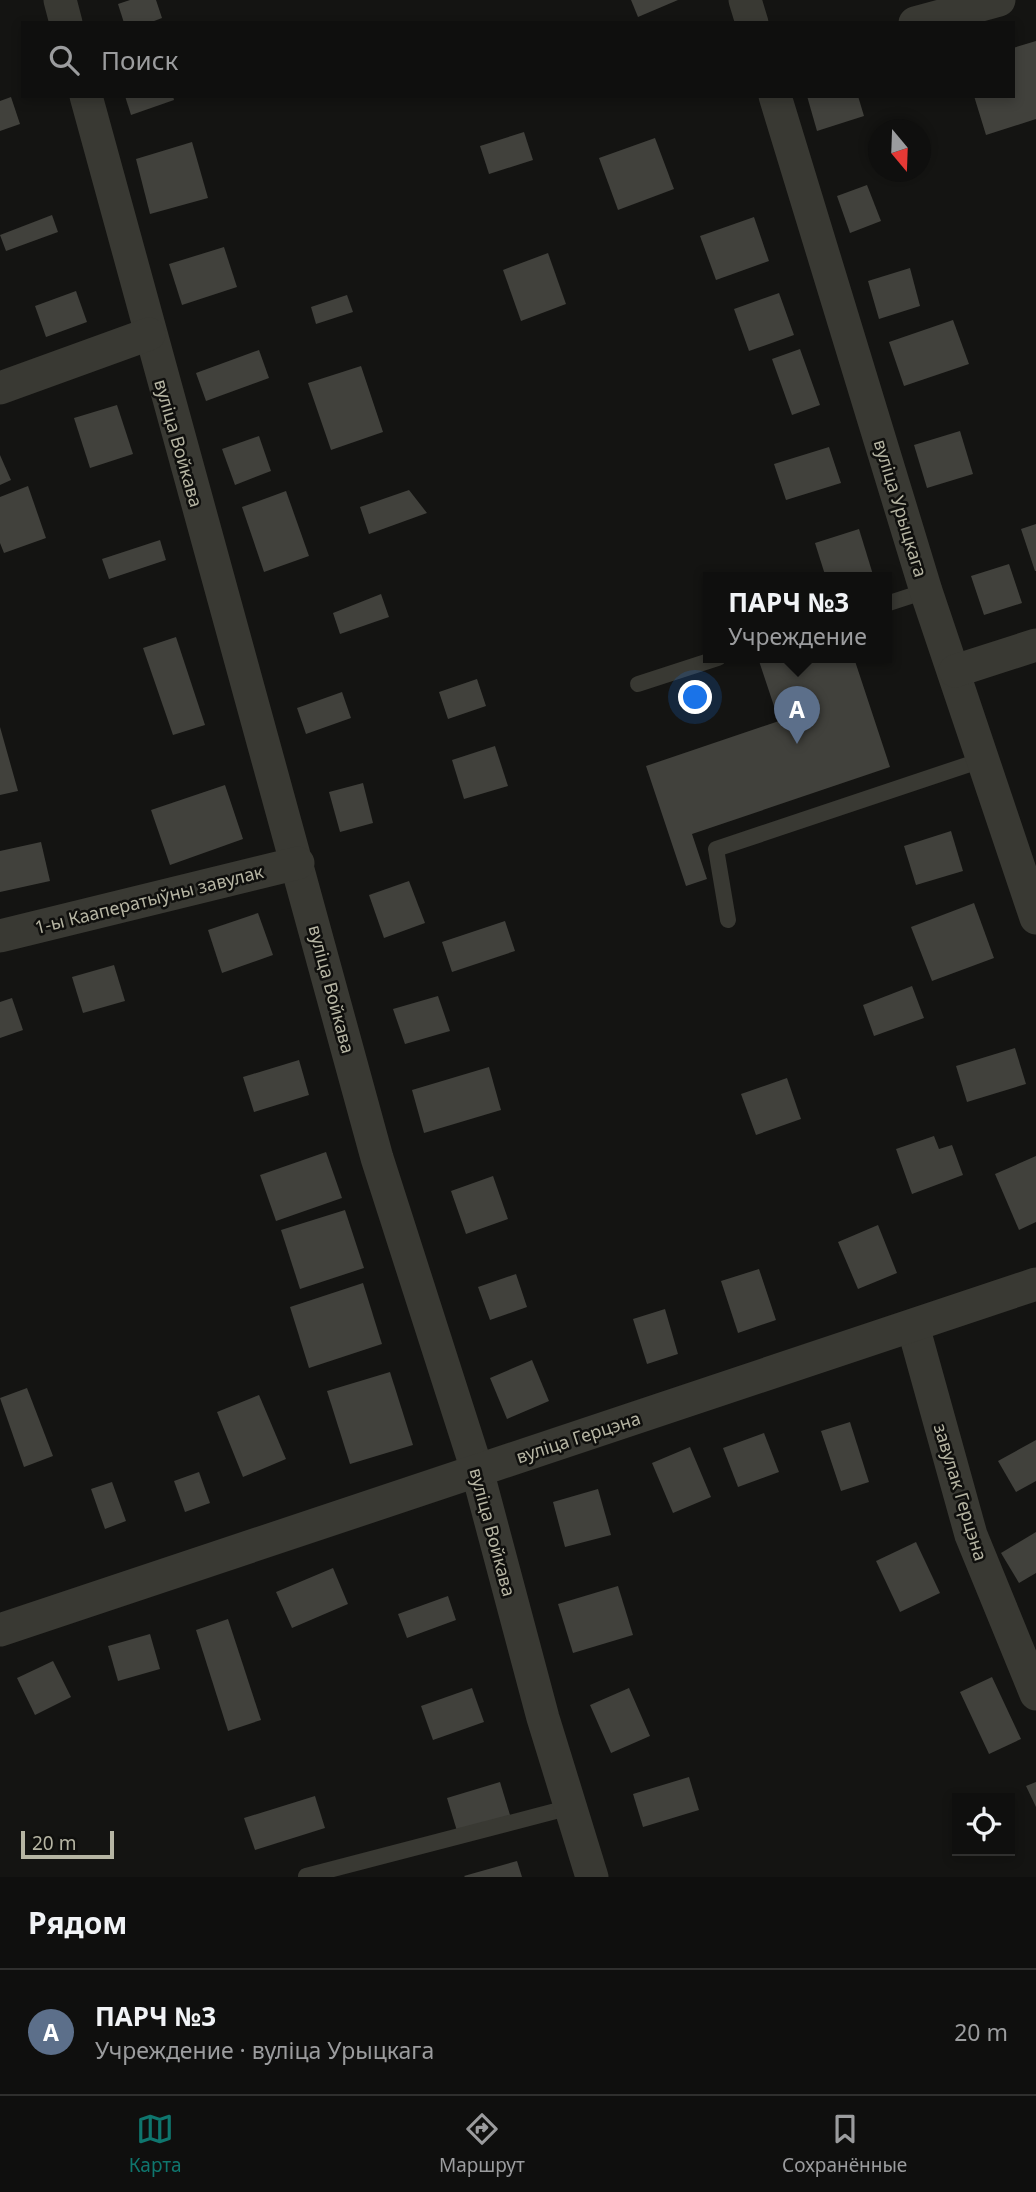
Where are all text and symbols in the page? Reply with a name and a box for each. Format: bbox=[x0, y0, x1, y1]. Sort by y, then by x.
search box bbox=[21, 21, 1015, 98]
icon: search bbox=[45, 41, 83, 79]
text: Поиск bbox=[101, 42, 178, 78]
north arrow bbox=[868, 119, 931, 182]
street label: вуліца Войкава bbox=[149, 376, 209, 510]
street label: вуліца Урыцкага bbox=[869, 436, 933, 580]
popup bbox=[703, 572, 892, 663]
text: ПАРЧ №3 bbox=[728, 584, 849, 620]
text: Учреждение bbox=[728, 620, 867, 652]
your location bbox=[678, 680, 712, 714]
pin: A bbox=[774, 686, 820, 744]
street label: 1-ы Кааператыўны завулак bbox=[32, 859, 266, 939]
street label: вуліца Войкава bbox=[303, 922, 361, 1056]
street label: вуліца Герцэна bbox=[513, 1406, 643, 1468]
street label: завулак Герцэна bbox=[929, 1421, 993, 1563]
street label: вуліца Войкава bbox=[464, 1465, 522, 1599]
map controls bbox=[952, 1793, 1015, 1856]
button: locate bbox=[952, 1793, 1015, 1856]
scale bar bbox=[21, 1828, 114, 1860]
text: 20 m bbox=[32, 1830, 76, 1856]
text: Рядом bbox=[28, 1902, 127, 1943]
text: ПАРЧ №3 bbox=[95, 1998, 216, 2034]
text: A bbox=[43, 2016, 59, 2048]
text: 20 m bbox=[954, 2016, 1008, 2048]
text: Учреждение · вуліца Урыцкага bbox=[95, 2034, 434, 2066]
tab: Карта bbox=[129, 2110, 182, 2178]
tab: Маршрут bbox=[439, 2110, 525, 2178]
tab: Сохранённые bbox=[782, 2110, 907, 2178]

